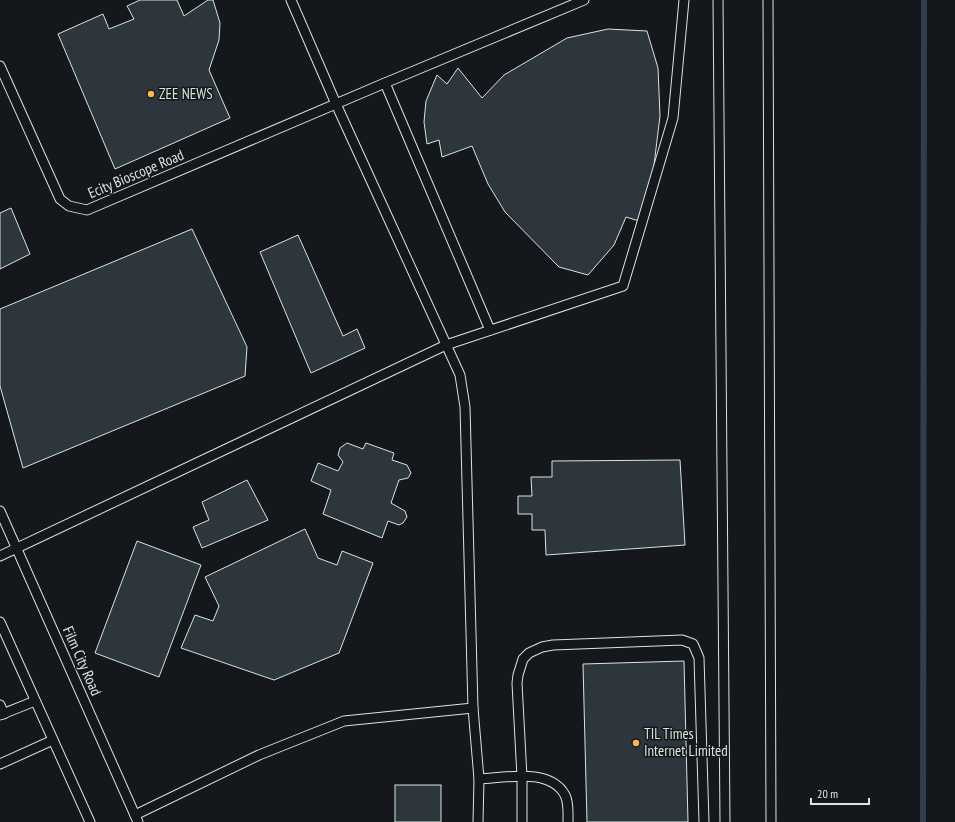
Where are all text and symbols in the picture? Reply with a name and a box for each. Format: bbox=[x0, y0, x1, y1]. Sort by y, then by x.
place label: ZEE NEWS bbox=[159, 84, 213, 103]
marker: ZEE NEWS bbox=[146, 89, 156, 99]
street label: Ecity Bioscope Road bbox=[85, 145, 187, 202]
street label: Film City Road bbox=[59, 623, 106, 698]
place label: TIL Times Internet Limited bbox=[644, 724, 728, 760]
marker: TIL Times Internet Limited bbox=[631, 738, 641, 748]
scale bar bbox=[811, 780, 869, 806]
text: 20 m bbox=[817, 786, 838, 801]

